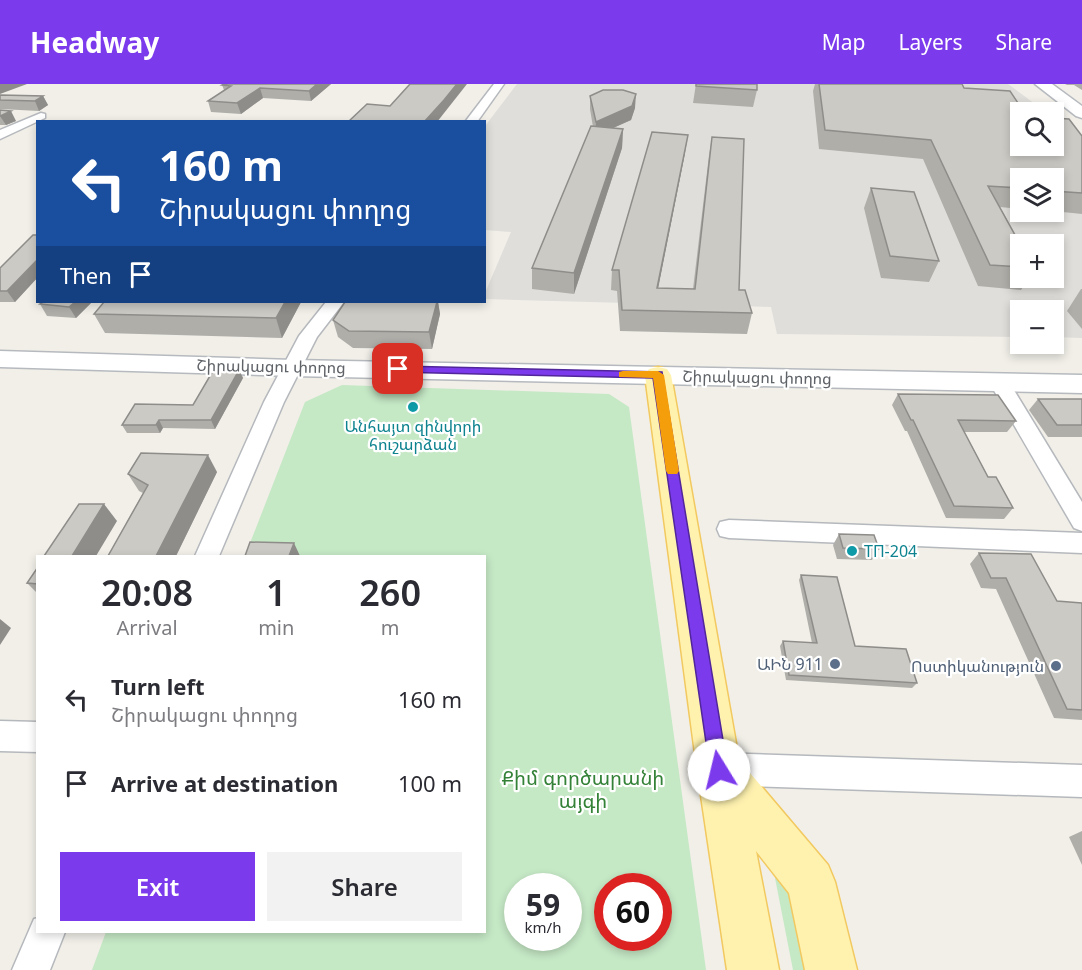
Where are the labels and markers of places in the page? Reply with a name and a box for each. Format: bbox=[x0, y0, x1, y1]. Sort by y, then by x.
pin bbox=[372, 343, 423, 394]
marker: Անհայտ զինվորի հուշարձան bbox=[406, 400, 420, 414]
place label: Անհայտ զինվորի հուշարձան bbox=[345, 415, 481, 455]
place label: ТП-204 bbox=[864, 540, 917, 562]
marker: ТП-204 bbox=[845, 544, 859, 558]
place label: ԱԻՆ 911 bbox=[757, 653, 823, 675]
place label: Ոստիկանություն bbox=[911, 655, 1044, 677]
marker: ԱԻՆ 911 bbox=[828, 657, 842, 671]
marker: Ոստիկանություն bbox=[1049, 659, 1063, 673]

